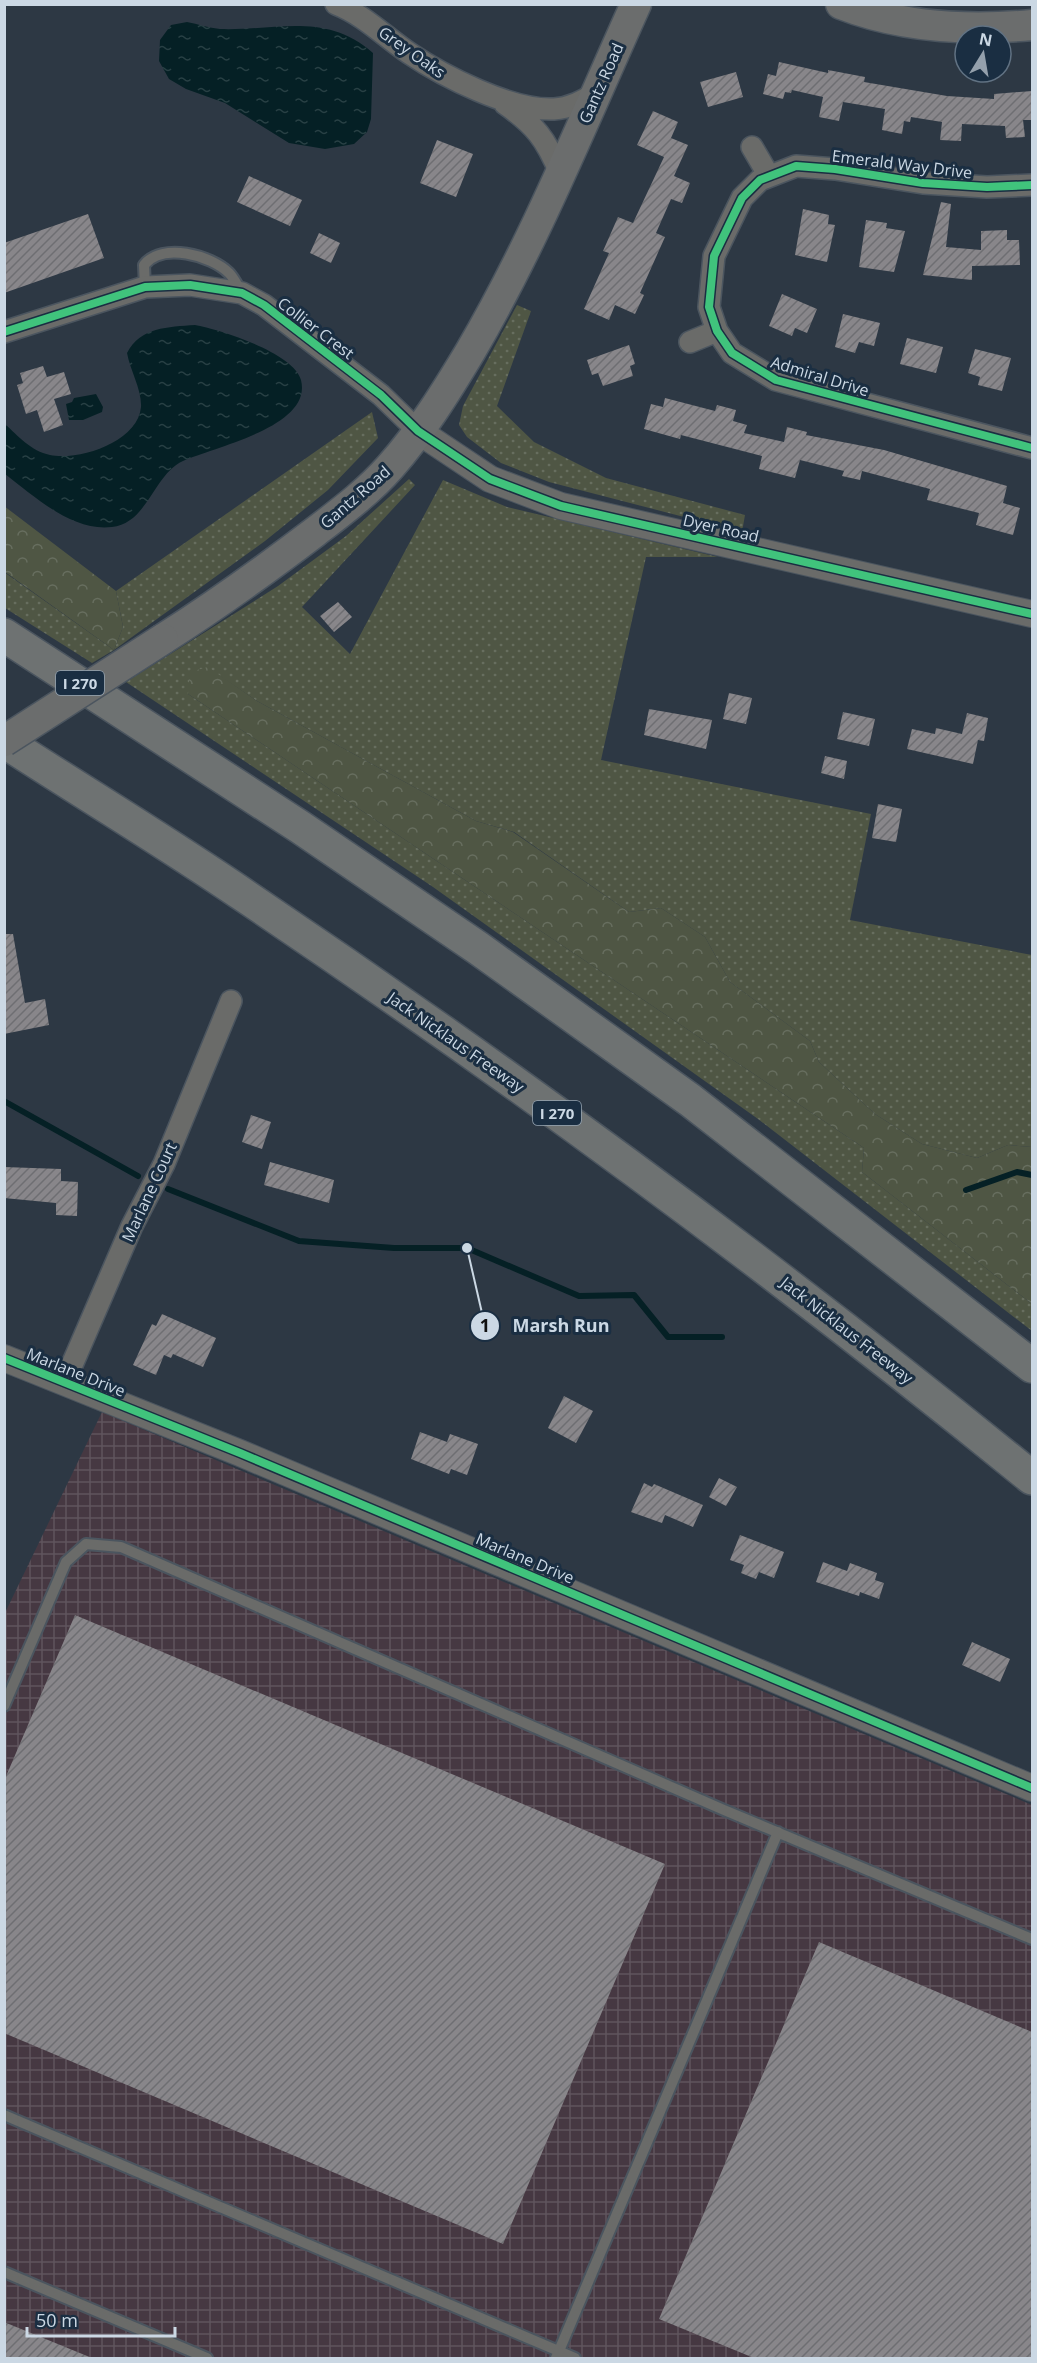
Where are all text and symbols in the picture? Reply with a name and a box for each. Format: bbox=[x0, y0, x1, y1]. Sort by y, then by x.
street label: Grey Oaks bbox=[374, 21, 450, 83]
north arrow bbox=[953, 24, 1013, 84]
text: N bbox=[977, 27, 994, 51]
street label: Gantz Road bbox=[573, 39, 629, 127]
street label: Emerald Way Drive bbox=[831, 144, 973, 184]
street label: Collier Crest bbox=[273, 292, 359, 364]
street label: Admiral Drive bbox=[768, 351, 872, 401]
street label: Gantz Road bbox=[315, 461, 395, 533]
street label: Dyer Road bbox=[681, 509, 761, 547]
road number: I 270 bbox=[56, 671, 104, 695]
street label: Jack Nicklaus Freeway bbox=[382, 985, 530, 1098]
road number: I 270 bbox=[533, 1101, 581, 1125]
street label: Marlane Court bbox=[116, 1138, 182, 1245]
street label: Jack Nicklaus Freeway bbox=[775, 1270, 918, 1389]
callout: Marsh Run bbox=[470, 1308, 621, 1344]
text: 1 bbox=[480, 1313, 490, 1337]
text: Marsh Run bbox=[512, 1313, 610, 1337]
street label: Marlane Drive bbox=[23, 1342, 129, 1402]
street label: Marlane Drive bbox=[472, 1527, 578, 1589]
scale bar bbox=[27, 2300, 176, 2338]
text: 50 m bbox=[36, 2308, 78, 2332]

